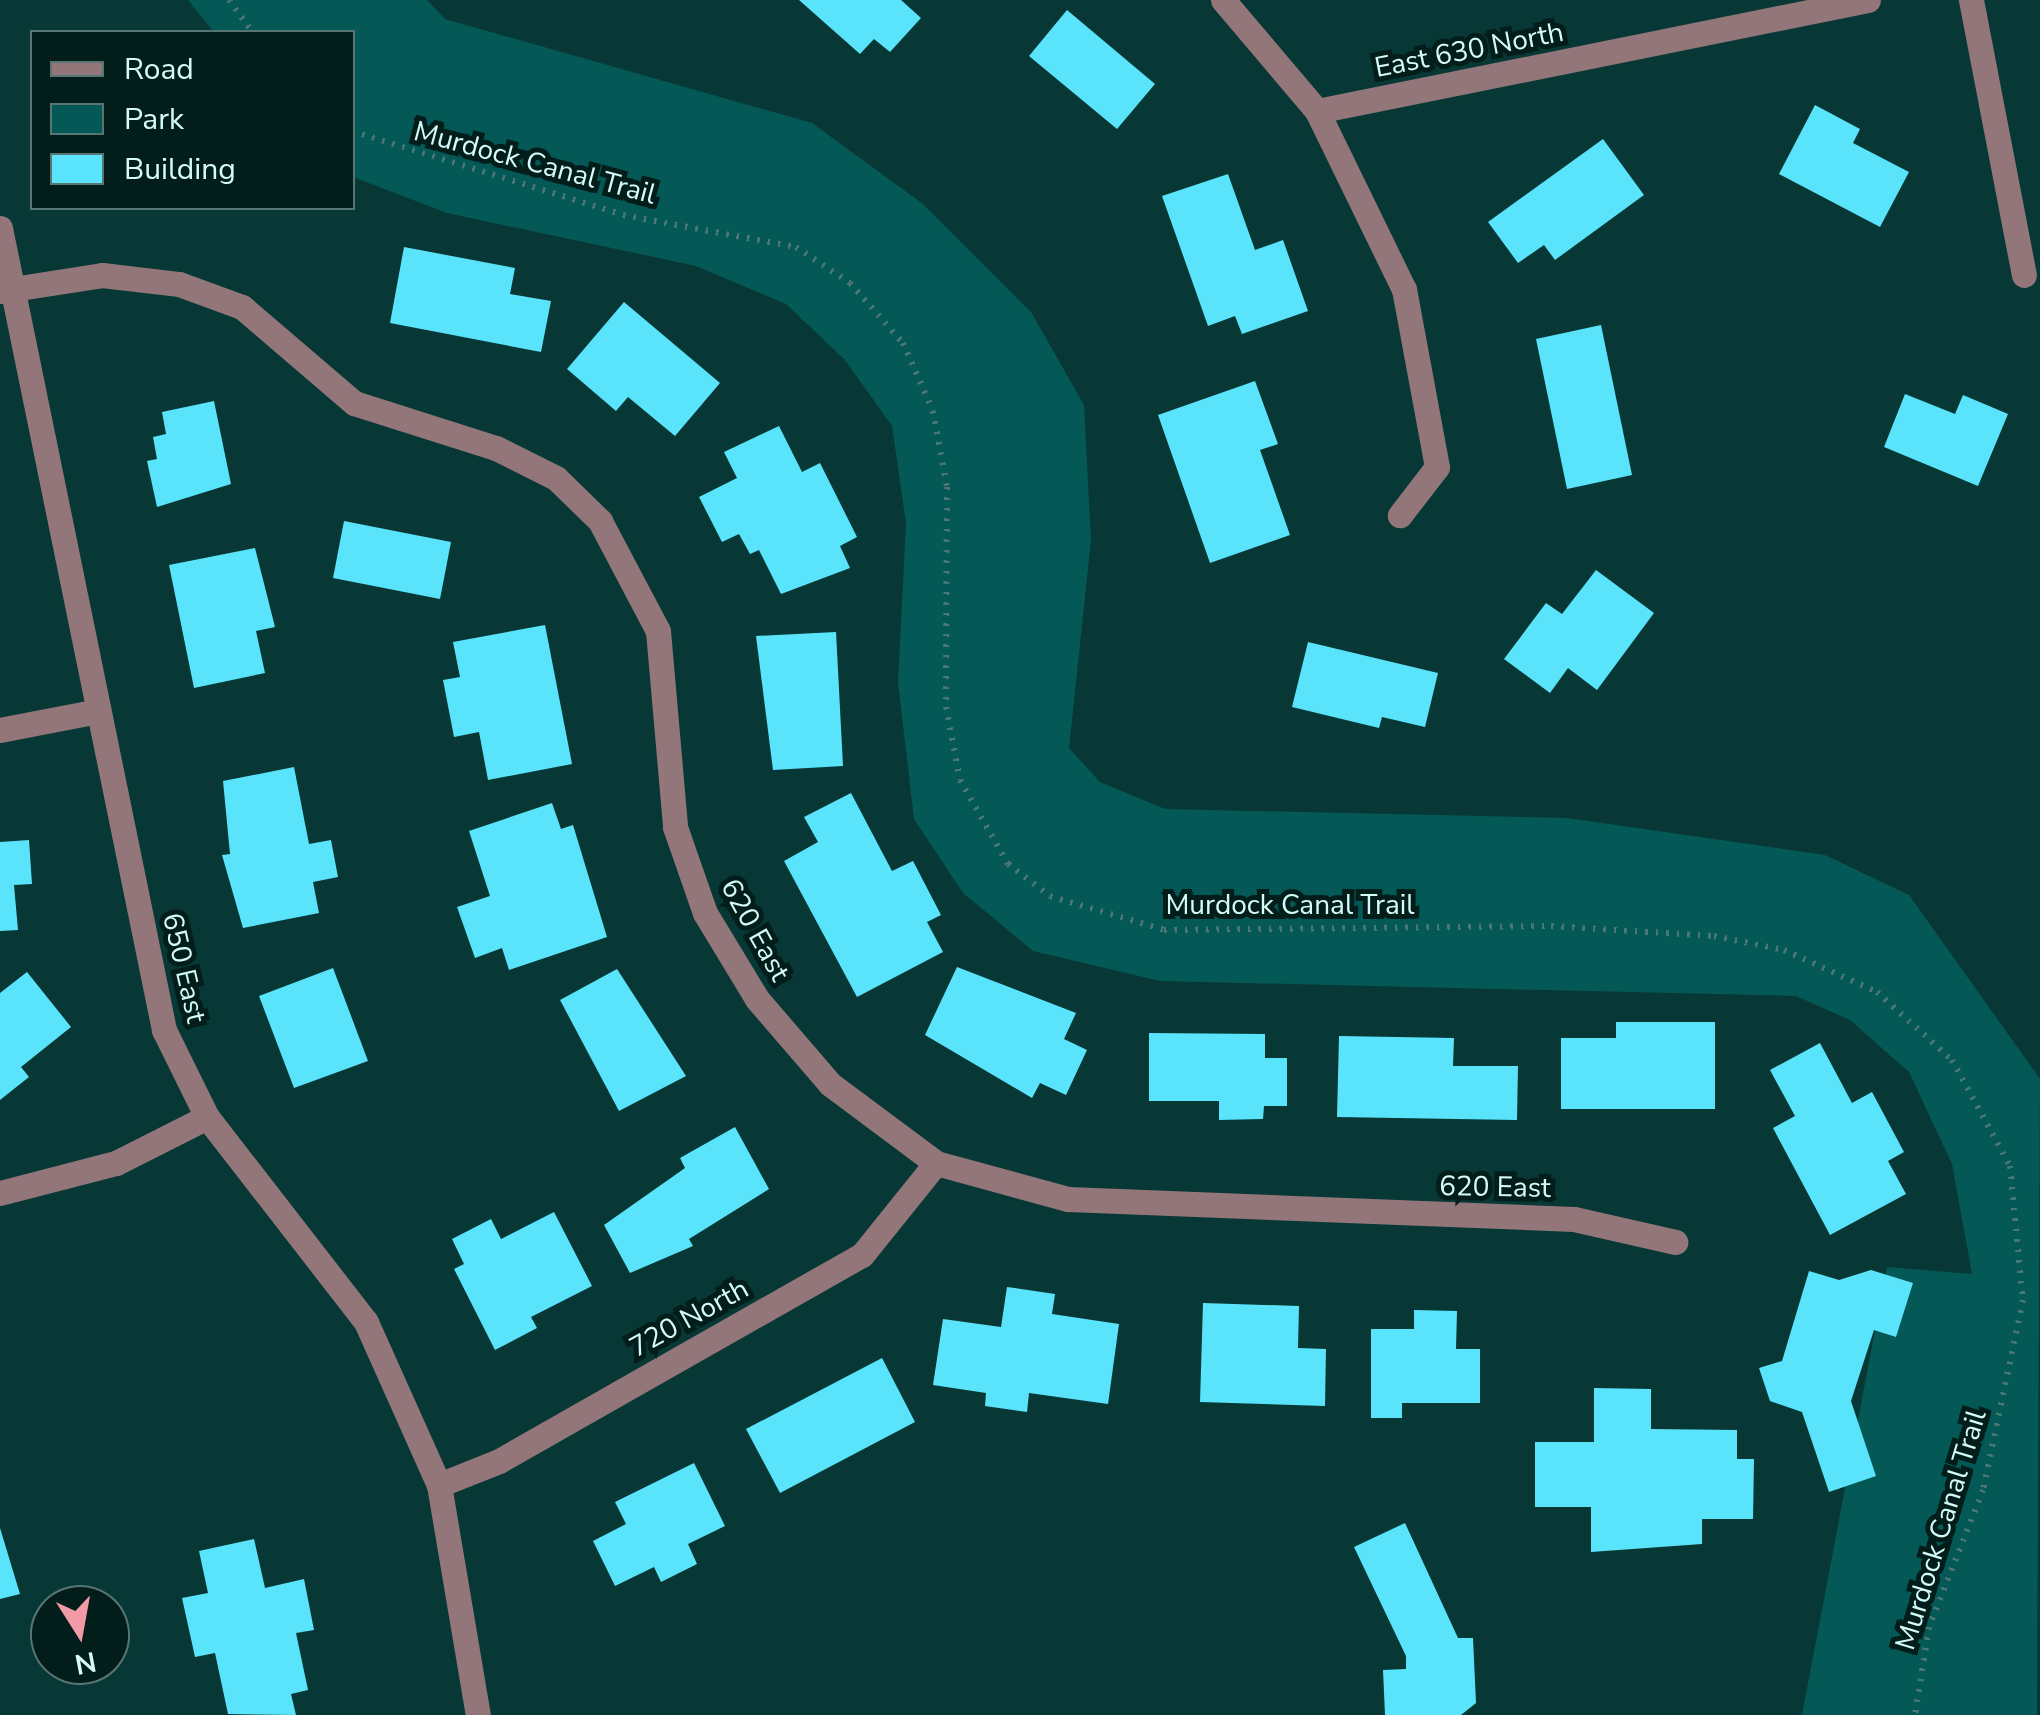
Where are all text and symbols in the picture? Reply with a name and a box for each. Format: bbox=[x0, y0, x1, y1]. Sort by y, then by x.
street label: East 630 North bbox=[1372, 15, 1566, 85]
legend bbox=[30, 30, 355, 210]
text: Road bbox=[124, 49, 194, 90]
text: Park bbox=[124, 99, 184, 140]
street label: Murdock Canal Trail bbox=[410, 115, 660, 211]
text: Building bbox=[124, 149, 236, 190]
street label: 620 East bbox=[713, 873, 797, 987]
street label: Murdock Canal Trail bbox=[1165, 888, 1415, 922]
street label: 650 East bbox=[155, 910, 213, 1026]
street label: 620 East bbox=[1439, 1169, 1551, 1205]
street label: 720 North bbox=[624, 1272, 754, 1364]
street label: Murdock Canal Trail bbox=[1889, 1406, 1993, 1654]
north arrow bbox=[30, 1585, 130, 1685]
text: N bbox=[71, 1642, 99, 1683]

